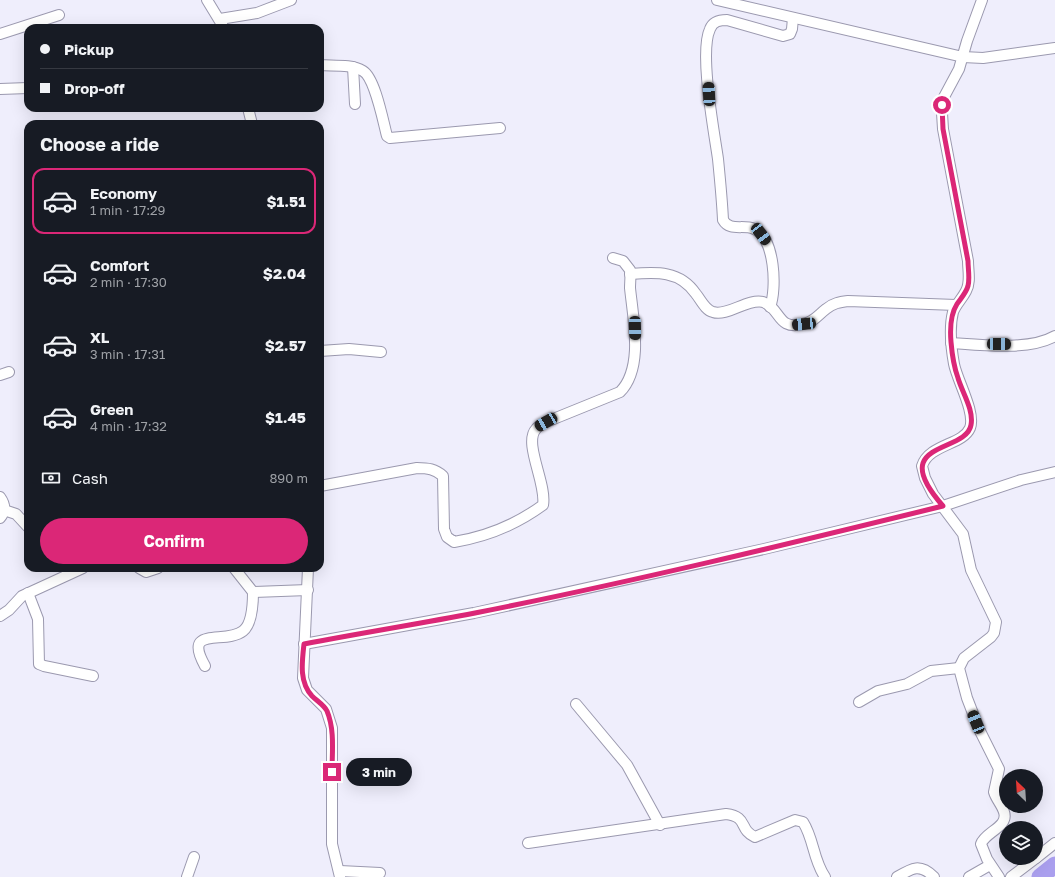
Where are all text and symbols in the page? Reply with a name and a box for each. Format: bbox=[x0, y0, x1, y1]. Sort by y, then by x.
text: Pickup bbox=[64, 40, 114, 58]
text: Drop-off bbox=[64, 79, 124, 97]
car bbox=[702, 82, 716, 106]
route start bbox=[933, 96, 951, 114]
text: Choose a ride bbox=[40, 133, 159, 155]
icon: car bbox=[42, 183, 78, 219]
text: Economy bbox=[90, 184, 157, 202]
text: $1.51 bbox=[267, 192, 306, 210]
text: 1 min · 17:29 bbox=[90, 202, 165, 218]
car bbox=[749, 221, 773, 247]
icon: car bbox=[42, 255, 78, 291]
text: Comfort bbox=[90, 256, 149, 274]
text: $2.04 bbox=[263, 264, 306, 282]
text: 2 min · 17:30 bbox=[90, 274, 167, 290]
car bbox=[629, 316, 641, 340]
car bbox=[792, 317, 816, 331]
icon: car bbox=[42, 327, 78, 363]
text: XL bbox=[90, 328, 109, 346]
text: $2.57 bbox=[265, 336, 306, 354]
car bbox=[987, 338, 1011, 350]
text: 3 min · 17:31 bbox=[90, 346, 165, 362]
icon: car bbox=[42, 399, 78, 435]
text: Green bbox=[90, 400, 133, 418]
text: $1.45 bbox=[265, 408, 306, 426]
car bbox=[533, 411, 559, 433]
text: 4 min · 17:32 bbox=[90, 418, 167, 434]
icon: cash bbox=[40, 467, 62, 489]
text: Cash bbox=[72, 469, 108, 487]
text: 890 m bbox=[269, 470, 308, 486]
button: Confirm bbox=[40, 518, 308, 564]
car bbox=[966, 709, 986, 735]
callout: 3 min bbox=[346, 758, 412, 786]
route end bbox=[323, 763, 341, 781]
text: 3 min bbox=[362, 764, 396, 780]
north arrow bbox=[999, 769, 1043, 813]
map controls bbox=[999, 769, 1043, 865]
button: layers bbox=[999, 821, 1043, 865]

